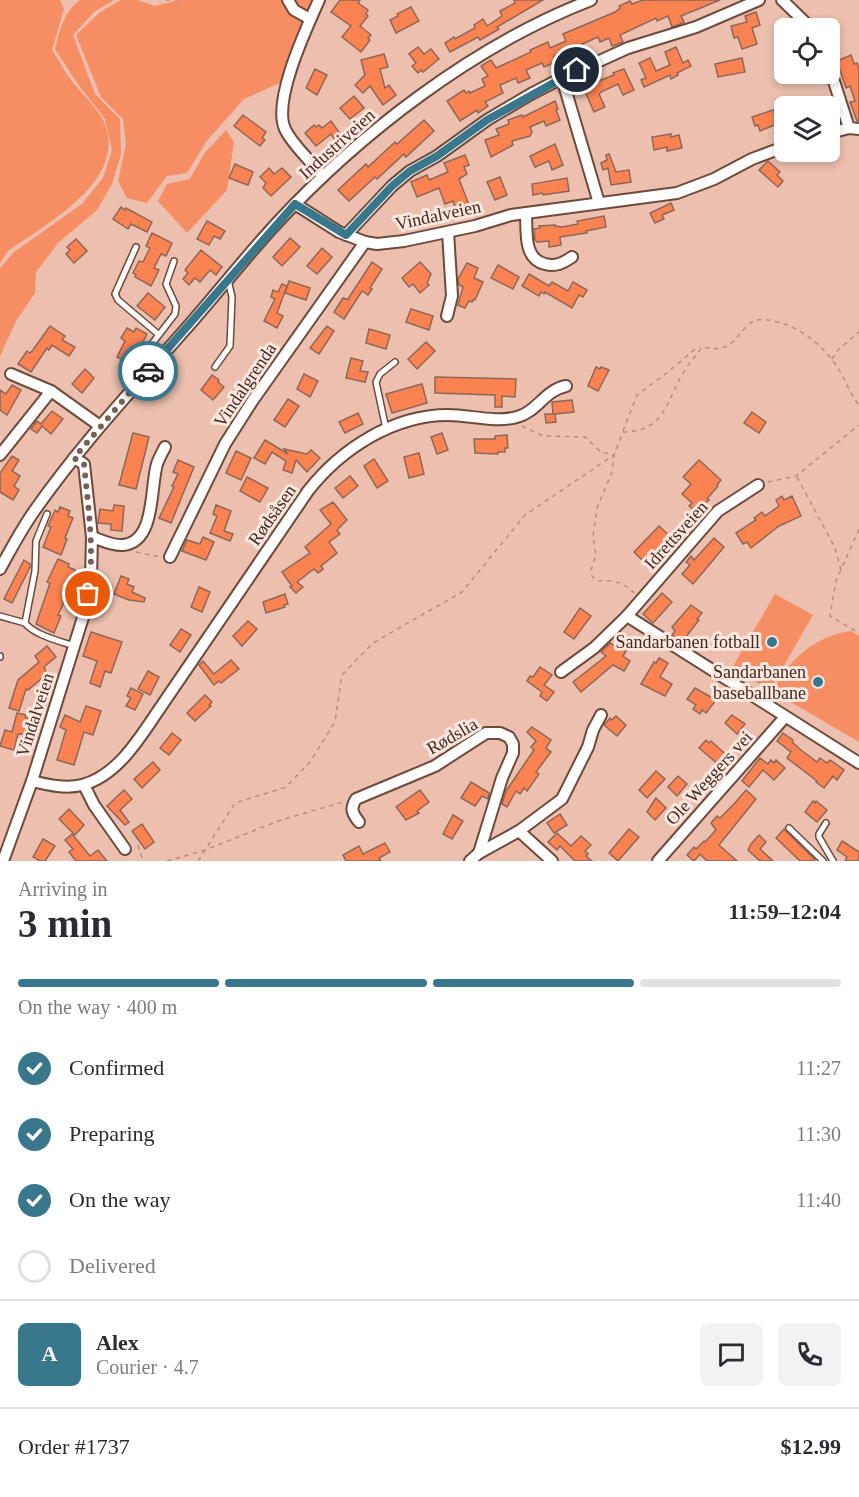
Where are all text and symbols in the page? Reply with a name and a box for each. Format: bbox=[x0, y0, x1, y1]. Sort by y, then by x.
map controls bbox=[774, 18, 840, 162]
button: locate bbox=[774, 18, 840, 84]
pin bbox=[551, 44, 602, 95]
icon: home bbox=[560, 53, 593, 86]
button: layers bbox=[774, 96, 840, 162]
street label: Industriveien bbox=[295, 105, 379, 183]
street label: Vindalveien bbox=[393, 196, 483, 234]
street label: Vindalgrenda bbox=[210, 339, 280, 431]
courier bbox=[118, 341, 178, 401]
icon: car bbox=[132, 355, 165, 388]
street label: Rødsåsen bbox=[244, 481, 300, 549]
street label: Idrettsveien bbox=[640, 497, 712, 573]
pin bbox=[62, 568, 113, 619]
icon: bag bbox=[71, 577, 104, 610]
place label: Sandarbanen fotball bbox=[616, 632, 760, 652]
marker: Sandarbanen fotball bbox=[765, 635, 779, 649]
place label: Sandarbanen baseballbane bbox=[713, 662, 806, 703]
street label: Vindalveien bbox=[12, 671, 58, 759]
marker: Sandarbanen baseballbane bbox=[811, 675, 825, 689]
street label: Rødslia bbox=[423, 714, 481, 758]
street label: Ole Weggers vei bbox=[662, 727, 756, 829]
text: Arriving in bbox=[18, 878, 107, 900]
text: 11:59–12:04 bbox=[729, 899, 841, 924]
text: 3 min bbox=[18, 902, 112, 945]
text: On the way · 400 m bbox=[18, 996, 177, 1018]
icon: check bbox=[18, 1052, 51, 1085]
text: Confirmed bbox=[69, 1055, 164, 1080]
text: 11:27 bbox=[796, 1057, 841, 1079]
icon: check bbox=[18, 1118, 51, 1151]
text: Preparing bbox=[69, 1121, 155, 1146]
text: 11:30 bbox=[796, 1123, 841, 1145]
icon: check bbox=[18, 1184, 51, 1217]
text: On the way bbox=[69, 1187, 170, 1212]
text: 11:40 bbox=[796, 1189, 841, 1211]
text: Delivered bbox=[69, 1253, 156, 1278]
button: chat bbox=[700, 1323, 763, 1386]
button: phone bbox=[778, 1323, 841, 1386]
text: Alex bbox=[96, 1330, 139, 1355]
text: A bbox=[42, 1341, 57, 1366]
text: Courier · 4.7 bbox=[96, 1356, 199, 1378]
text: Order #1737 bbox=[18, 1434, 130, 1459]
text: $12.99 bbox=[781, 1434, 841, 1459]

